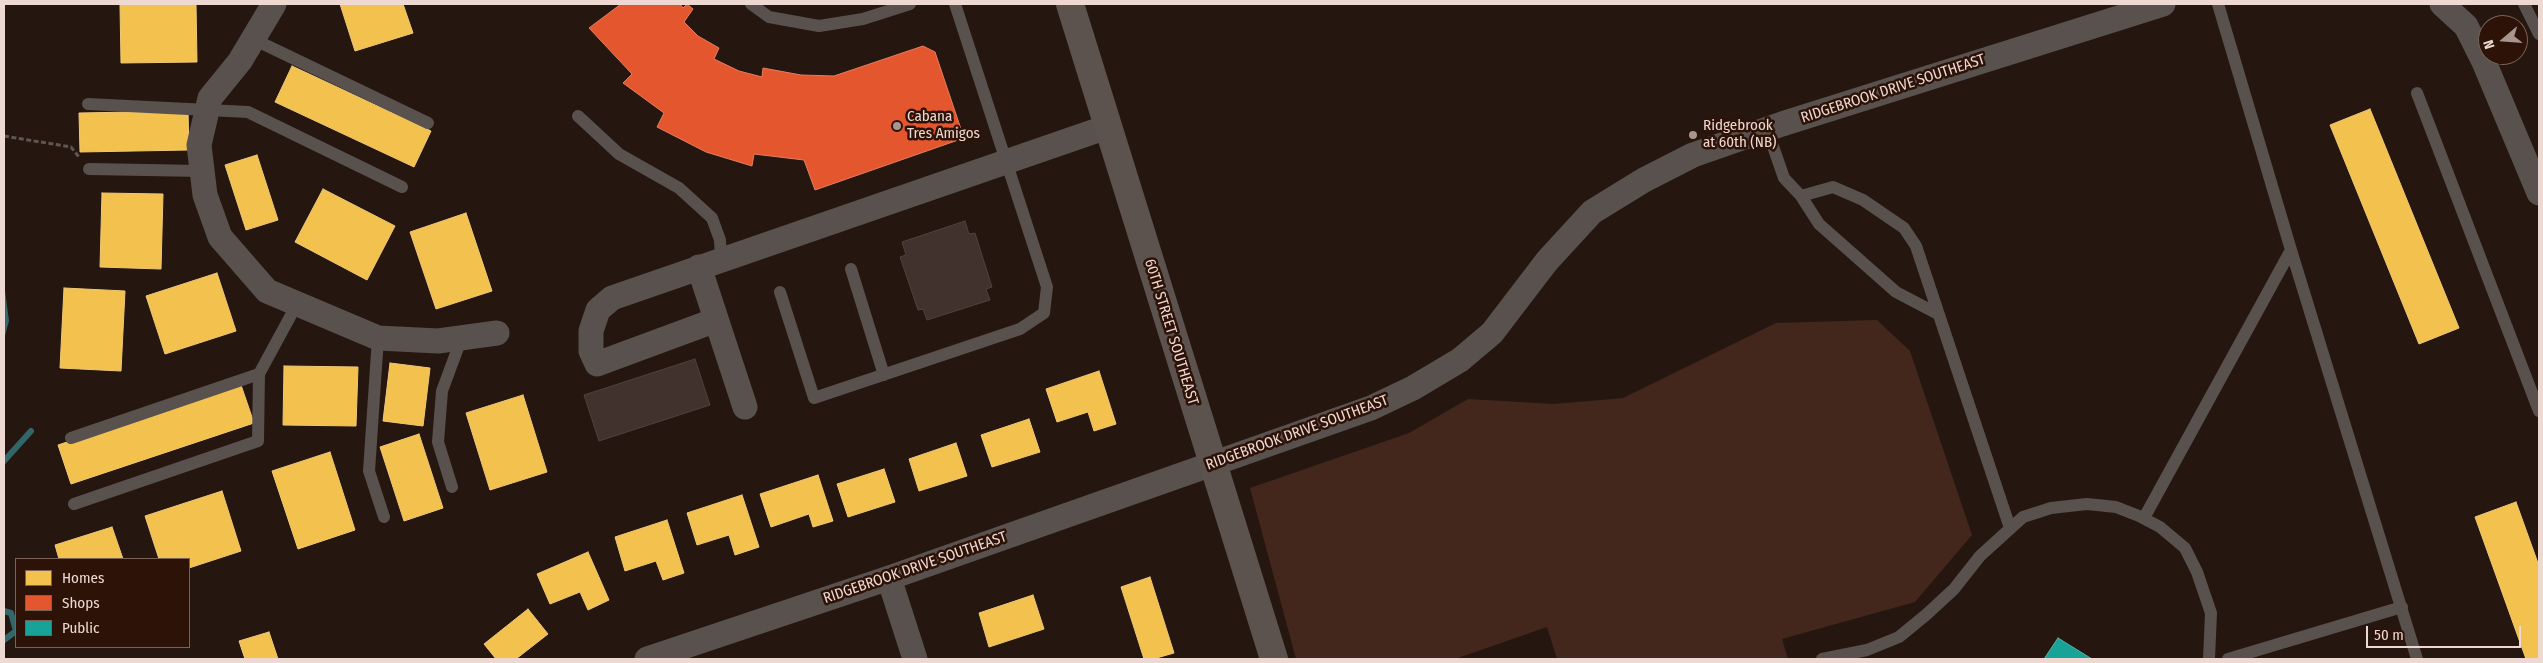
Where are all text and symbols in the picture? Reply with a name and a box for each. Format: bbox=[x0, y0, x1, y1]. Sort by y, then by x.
north arrow bbox=[2478, 15, 2528, 65]
text: N bbox=[2480, 38, 2499, 51]
street label: RIDGEBROOK DRIVE SOUTHEAST bbox=[1799, 51, 1987, 127]
place label: Cabana Tres Amigos bbox=[907, 108, 980, 143]
place label: Ridgebrook at 60th (NB) bbox=[1703, 117, 1777, 152]
marker: Cabana Tres Amigos bbox=[891, 120, 903, 132]
marker: Ridgebrook at 60th (NB) bbox=[1687, 129, 1699, 141]
street label: 60TH STREET SOUTHEAST bbox=[1140, 257, 1202, 407]
street label: RIDGEBROOK DRIVE SOUTHEAST bbox=[1203, 392, 1391, 474]
street label: RIDGEBROOK DRIVE SOUTHEAST bbox=[821, 528, 1009, 608]
legend bbox=[15, 558, 190, 648]
text: Homes bbox=[62, 569, 104, 587]
text: Shops bbox=[62, 594, 100, 612]
scale bar bbox=[2368, 616, 2523, 648]
text: Public bbox=[62, 619, 99, 637]
text: 50 m bbox=[2374, 626, 2404, 644]

